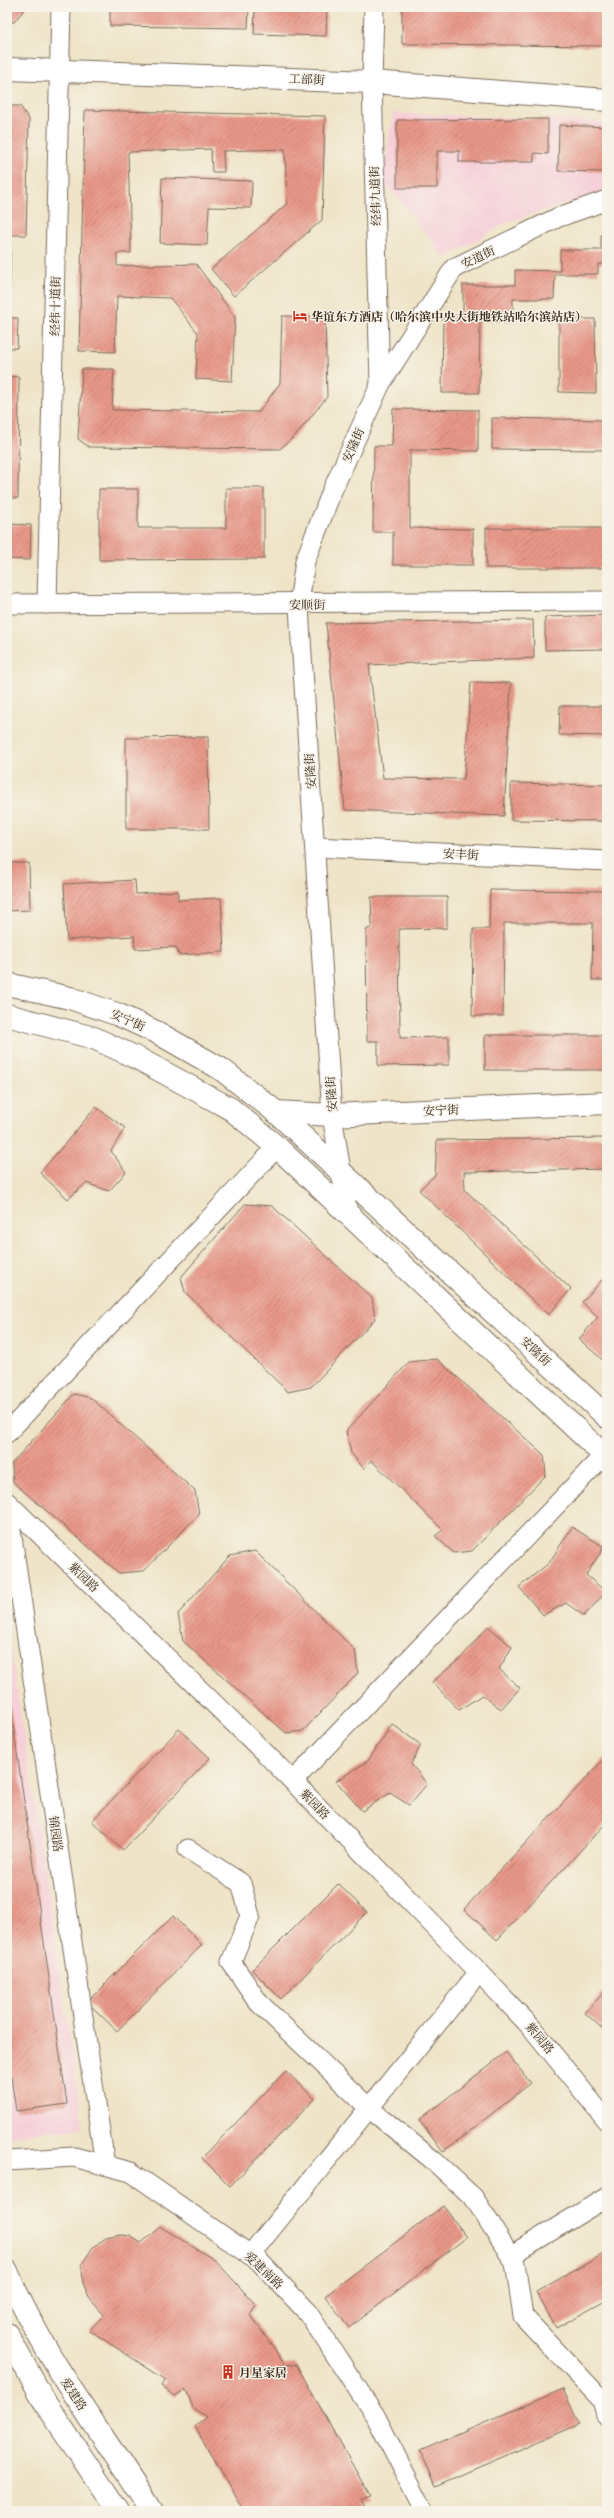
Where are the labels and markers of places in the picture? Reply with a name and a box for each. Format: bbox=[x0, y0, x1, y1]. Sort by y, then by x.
hotel icon: 华谊东方酒店（哈尔滨中央大街地铁站哈尔滨站店） bbox=[292, 308, 308, 324]
place label: 华谊东方酒店（哈尔滨中央大街地铁站哈尔滨站店） bbox=[311, 308, 587, 325]
building icon: 月星家居 bbox=[220, 2364, 236, 2380]
place label: 月星家居 bbox=[239, 2364, 287, 2381]

